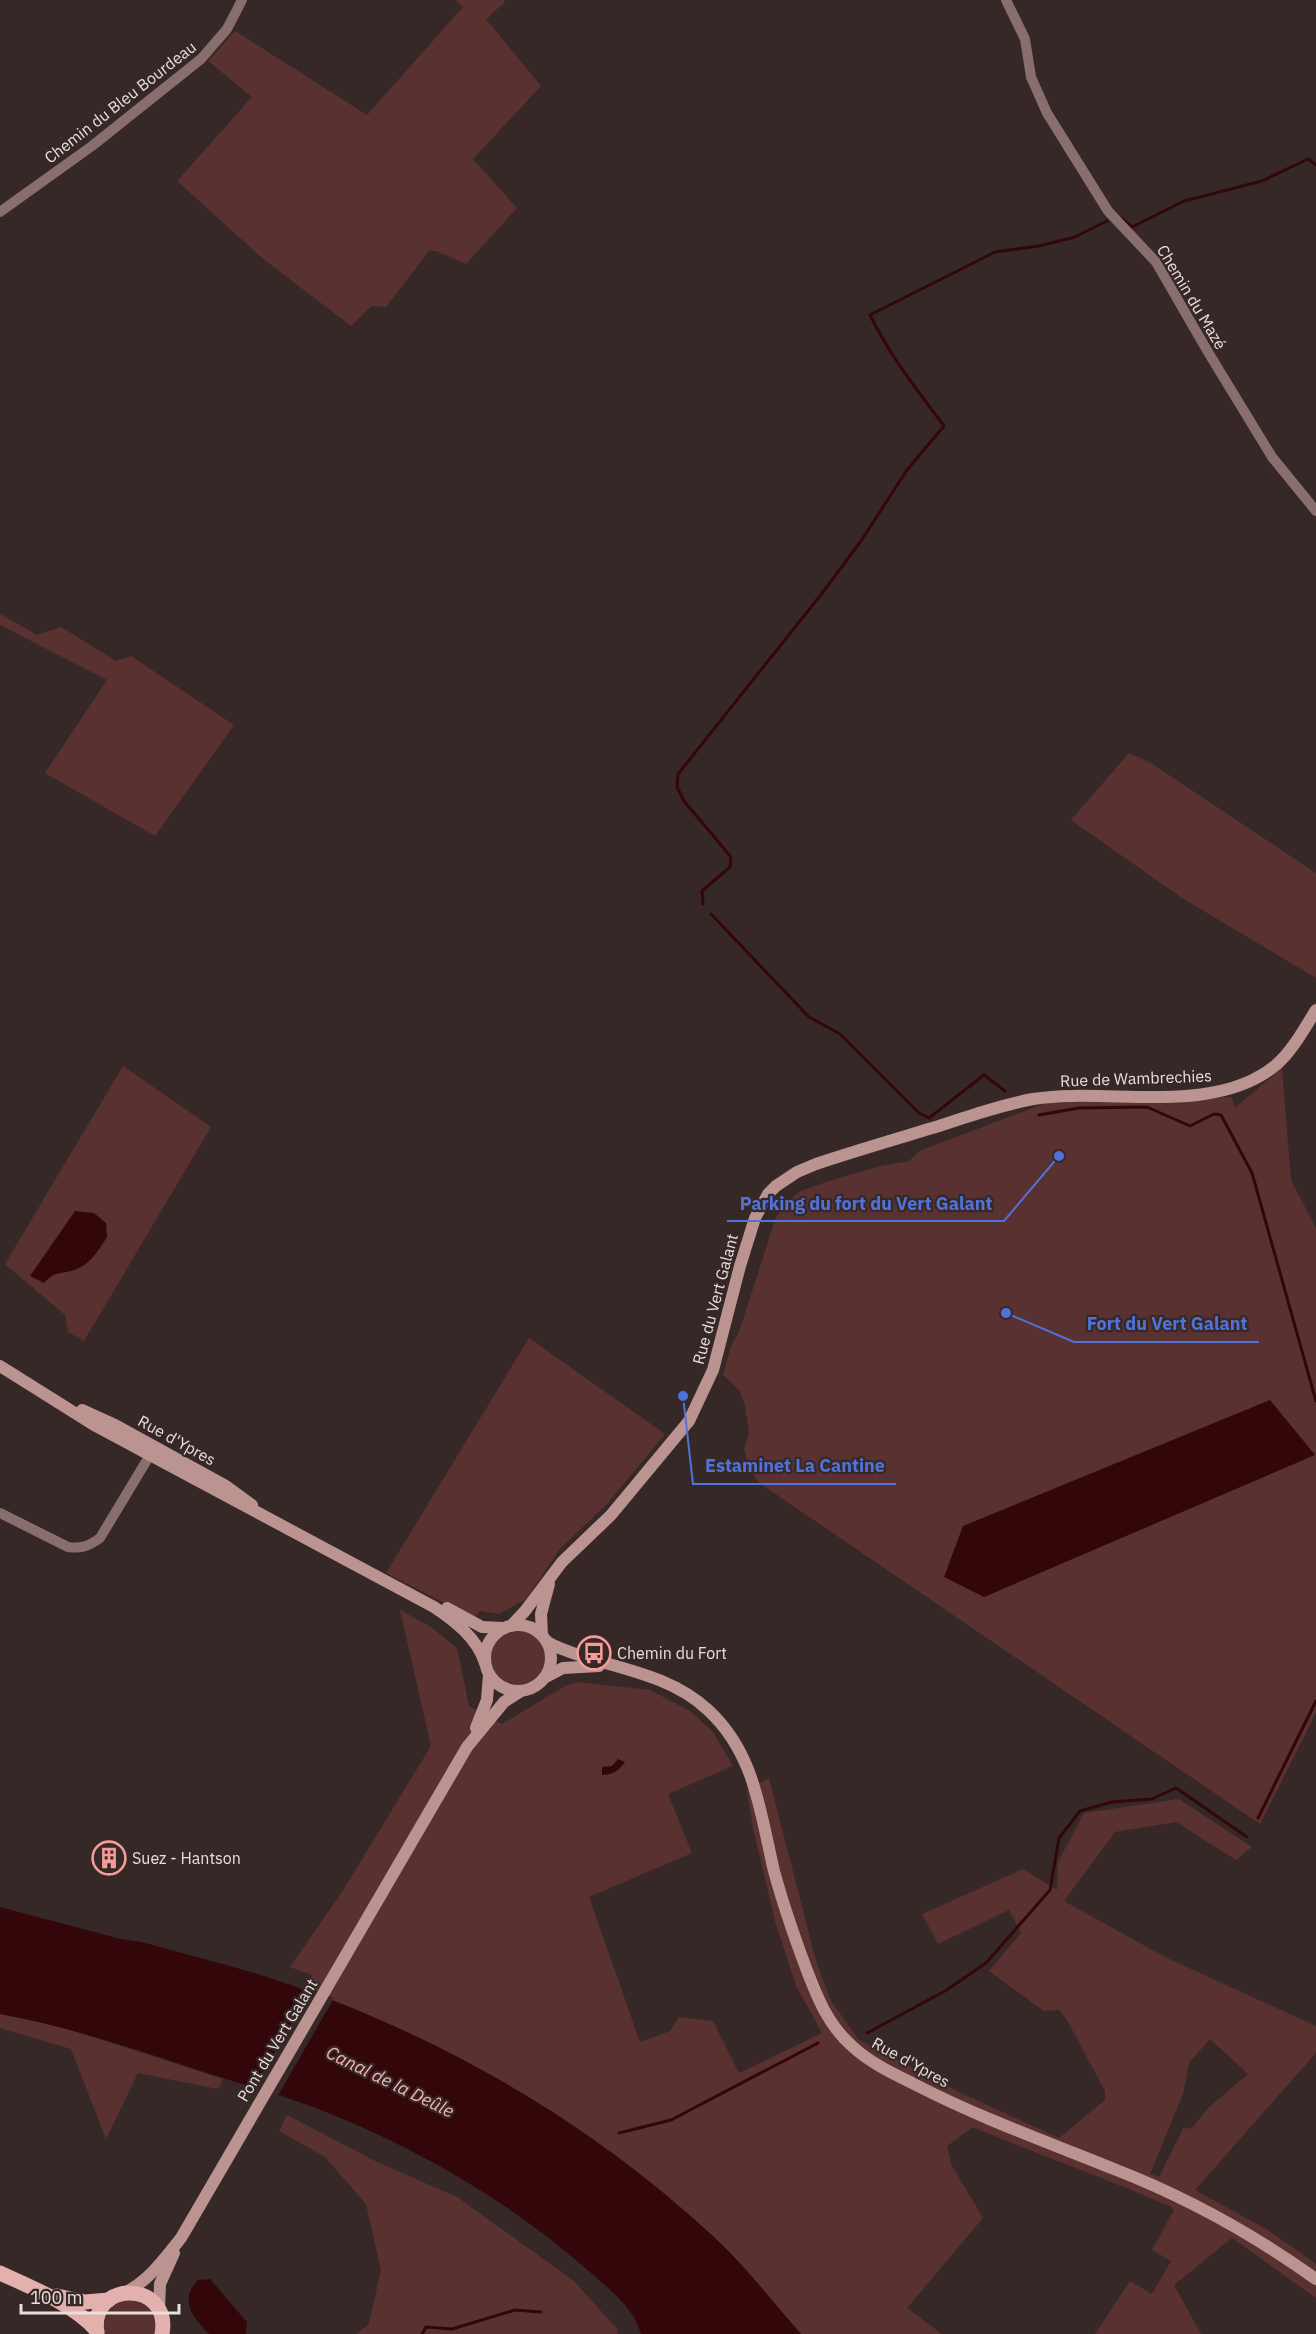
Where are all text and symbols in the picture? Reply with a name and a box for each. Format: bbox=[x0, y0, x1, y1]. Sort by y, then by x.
street label: Chemin du Bleu Bourdeau bbox=[40, 36, 200, 168]
street label: Chemin du Mazé bbox=[1153, 241, 1231, 353]
street label: Rue de Wambrechies bbox=[1060, 1065, 1212, 1091]
callout: Parking du fort du Vert Galant bbox=[727, 1185, 1004, 1221]
text: Parking du fort du Vert Galant bbox=[740, 1192, 992, 1215]
street label: Rue du Vert Galant bbox=[688, 1231, 742, 1367]
callout: Fort du Vert Galant bbox=[1074, 1306, 1259, 1342]
text: Fort du Vert Galant bbox=[1087, 1312, 1247, 1335]
street label: Rue d'Ypres bbox=[135, 1410, 219, 1470]
callout: Estaminet La Cantine bbox=[693, 1448, 896, 1484]
text: Estaminet La Cantine bbox=[705, 1454, 885, 1477]
bus stop icon: Chemin du Fort bbox=[576, 1635, 612, 1671]
place label: Chemin du Fort bbox=[617, 1643, 727, 1663]
building icon: Suez - Hantson bbox=[91, 1840, 127, 1876]
place label: Suez - Hantson bbox=[132, 1848, 241, 1868]
street label: Pont du Vert Galant bbox=[232, 1975, 322, 2105]
street label: Rue d'Ypres bbox=[869, 2032, 953, 2092]
water label: Canal de la Deûle bbox=[323, 2041, 458, 2122]
scale bar bbox=[21, 2277, 178, 2315]
text: 100 m bbox=[30, 2286, 82, 2309]

